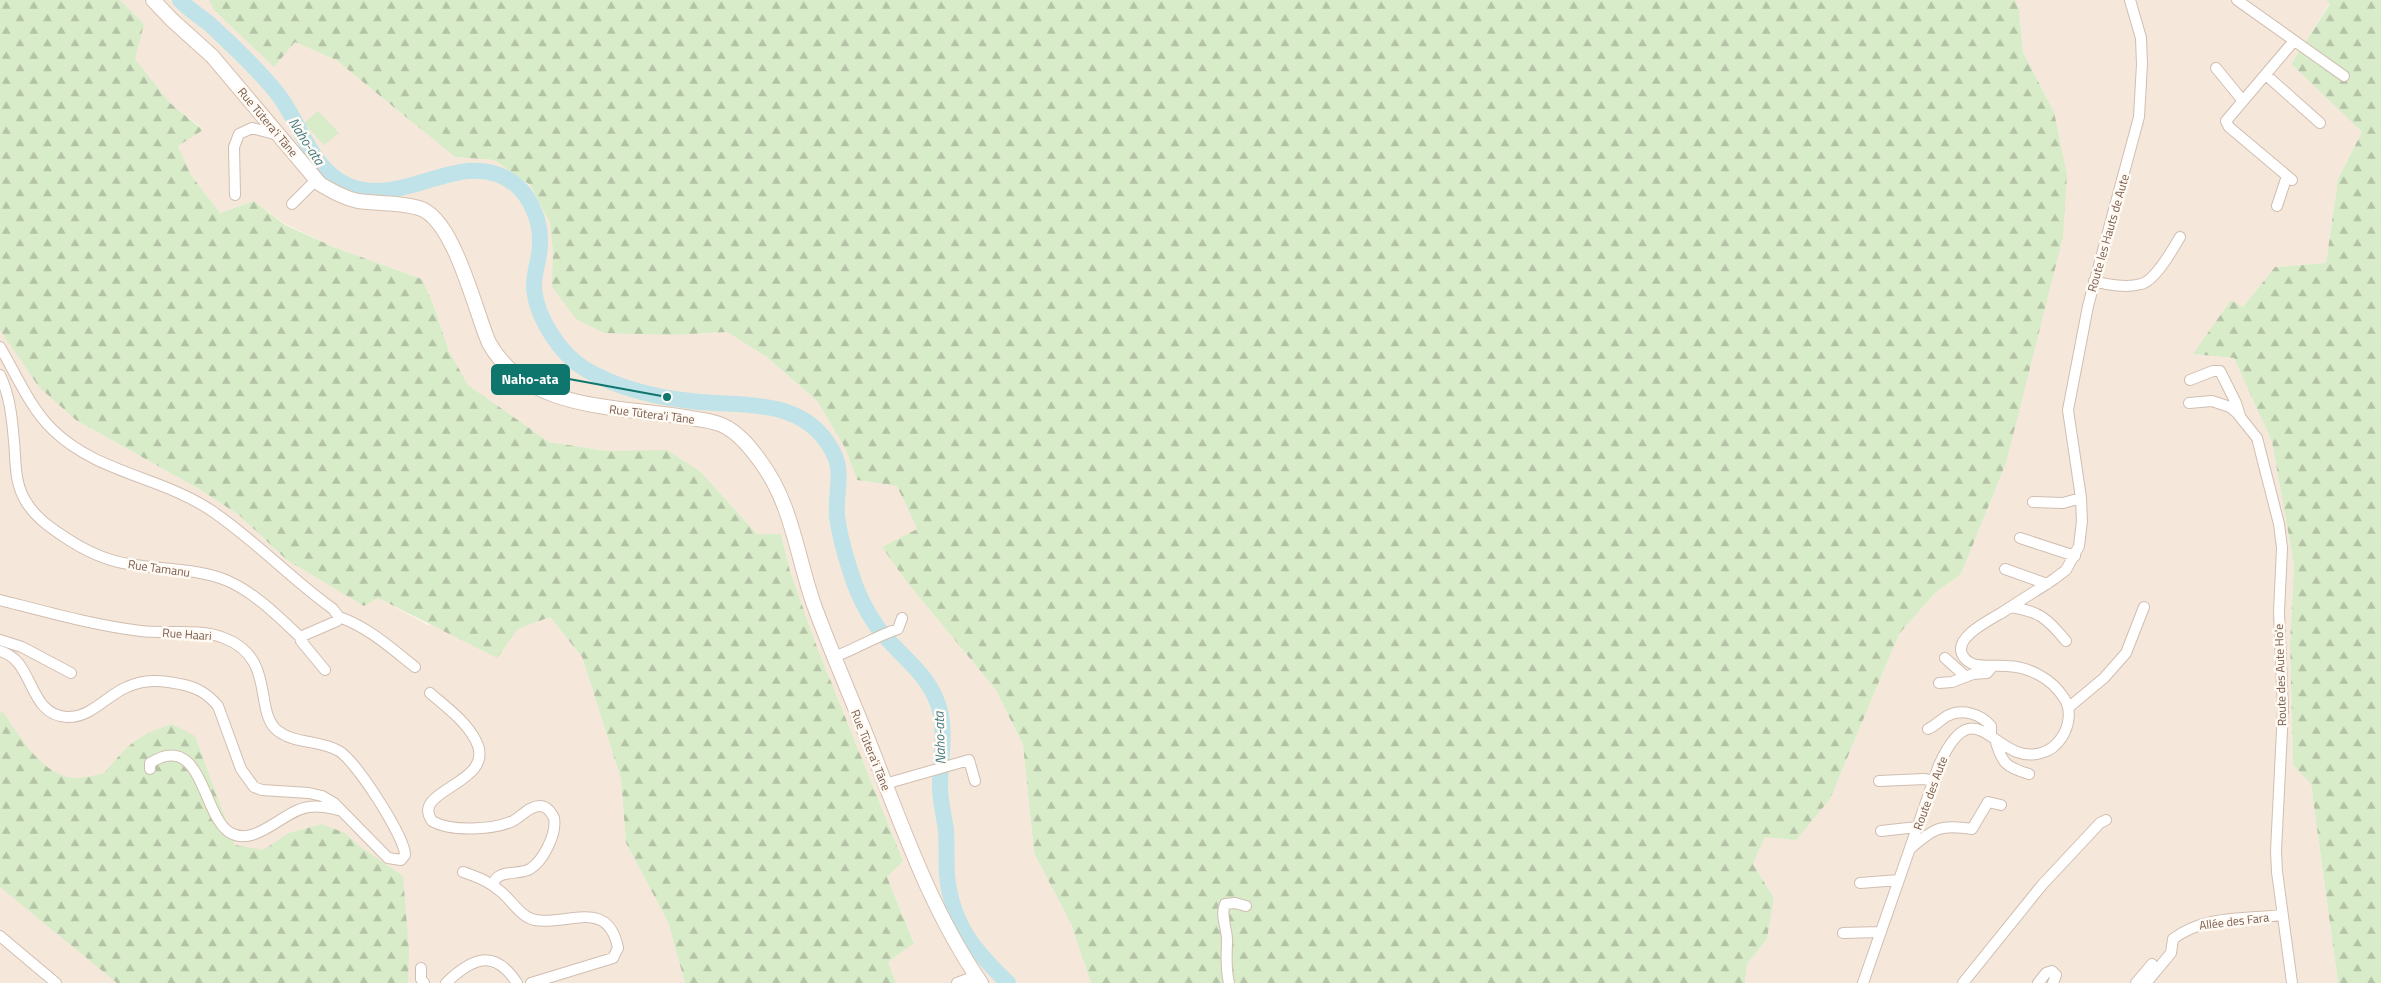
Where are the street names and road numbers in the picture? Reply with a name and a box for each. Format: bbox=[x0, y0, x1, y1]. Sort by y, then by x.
street label: Rue Tūtera'i Tāne bbox=[233, 83, 303, 161]
street label: Route les Hauts de Aute bbox=[2082, 172, 2134, 294]
street label: Rue Tūtera'i Tāne bbox=[608, 399, 696, 429]
street label: Rue Tamanu bbox=[127, 554, 191, 582]
street label: Rue Haari bbox=[162, 623, 212, 645]
street label: Route des Aute Ho'e bbox=[2269, 623, 2291, 727]
street label: Rue Tūtera'i Tāne bbox=[846, 707, 896, 793]
street label: Route des Aute bbox=[1908, 753, 1952, 833]
street label: Allée des Fara bbox=[2198, 907, 2270, 935]

